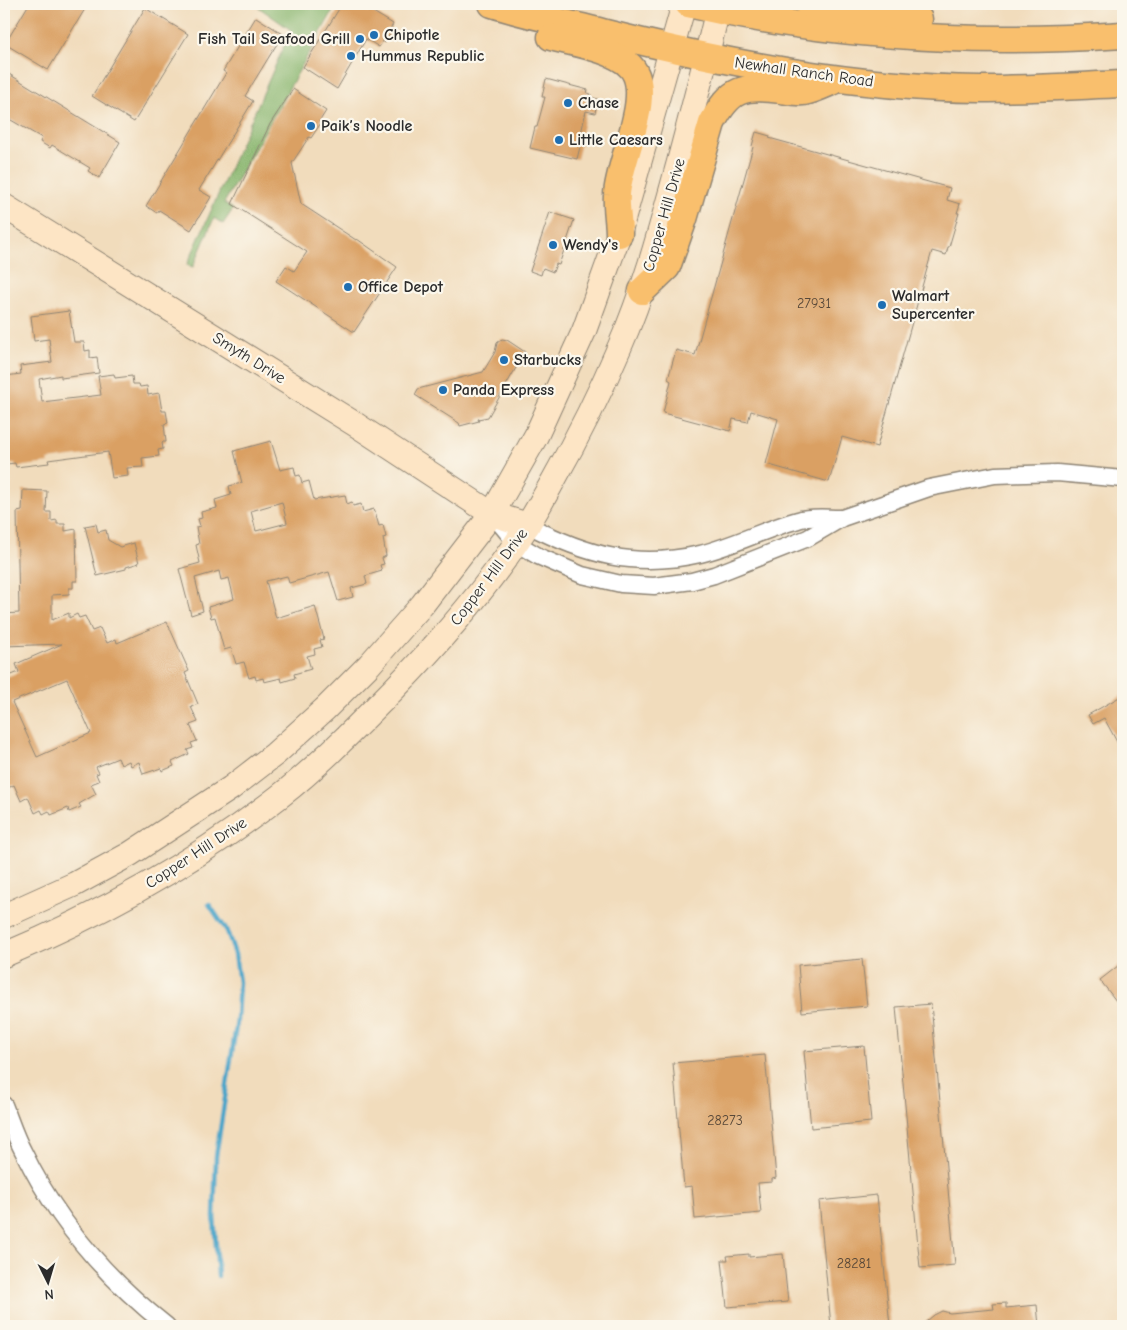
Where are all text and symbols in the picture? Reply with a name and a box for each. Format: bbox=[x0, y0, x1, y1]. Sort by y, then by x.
place label: Chipotle bbox=[384, 26, 440, 44]
marker: Chipotle bbox=[368, 29, 380, 41]
place label: Fish Tail Seafood Grill bbox=[198, 30, 350, 48]
marker: Fish Tail Seafood Grill bbox=[354, 33, 366, 45]
place label: Hummus Republic bbox=[361, 47, 485, 65]
marker: Hummus Republic bbox=[345, 50, 357, 62]
street label: Newhall Ranch Road bbox=[733, 53, 875, 91]
place label: Chase bbox=[578, 94, 619, 112]
marker: Chase bbox=[562, 97, 574, 109]
place label: Paik’s Noodle bbox=[321, 117, 413, 135]
marker: Paik’s Noodle bbox=[305, 120, 317, 132]
place label: Little Caesars bbox=[569, 131, 663, 149]
marker: Little Caesars bbox=[553, 134, 565, 146]
street label: Copper Hill Drive bbox=[639, 156, 689, 274]
place label: Wendy's bbox=[563, 236, 618, 254]
marker: Wendy's bbox=[547, 239, 559, 251]
place label: Office Depot bbox=[358, 278, 444, 296]
marker: Office Depot bbox=[342, 281, 354, 293]
place label: Walmart Supercenter bbox=[892, 287, 975, 323]
house number: 27931 bbox=[797, 295, 831, 312]
marker: Walmart Supercenter bbox=[876, 299, 888, 311]
street label: Smyth Drive bbox=[209, 329, 289, 387]
place label: Starbucks bbox=[514, 351, 581, 369]
marker: Starbucks bbox=[498, 354, 510, 366]
place label: Panda Express bbox=[453, 381, 554, 399]
marker: Panda Express bbox=[437, 384, 449, 396]
street label: Copper Hill Drive bbox=[447, 525, 531, 629]
street label: Copper Hill Drive bbox=[142, 814, 250, 892]
house number: 28273 bbox=[707, 1112, 743, 1129]
house number: 28281 bbox=[837, 1255, 871, 1272]
north arrow bbox=[22, 1258, 72, 1308]
text: N bbox=[44, 1286, 54, 1303]

